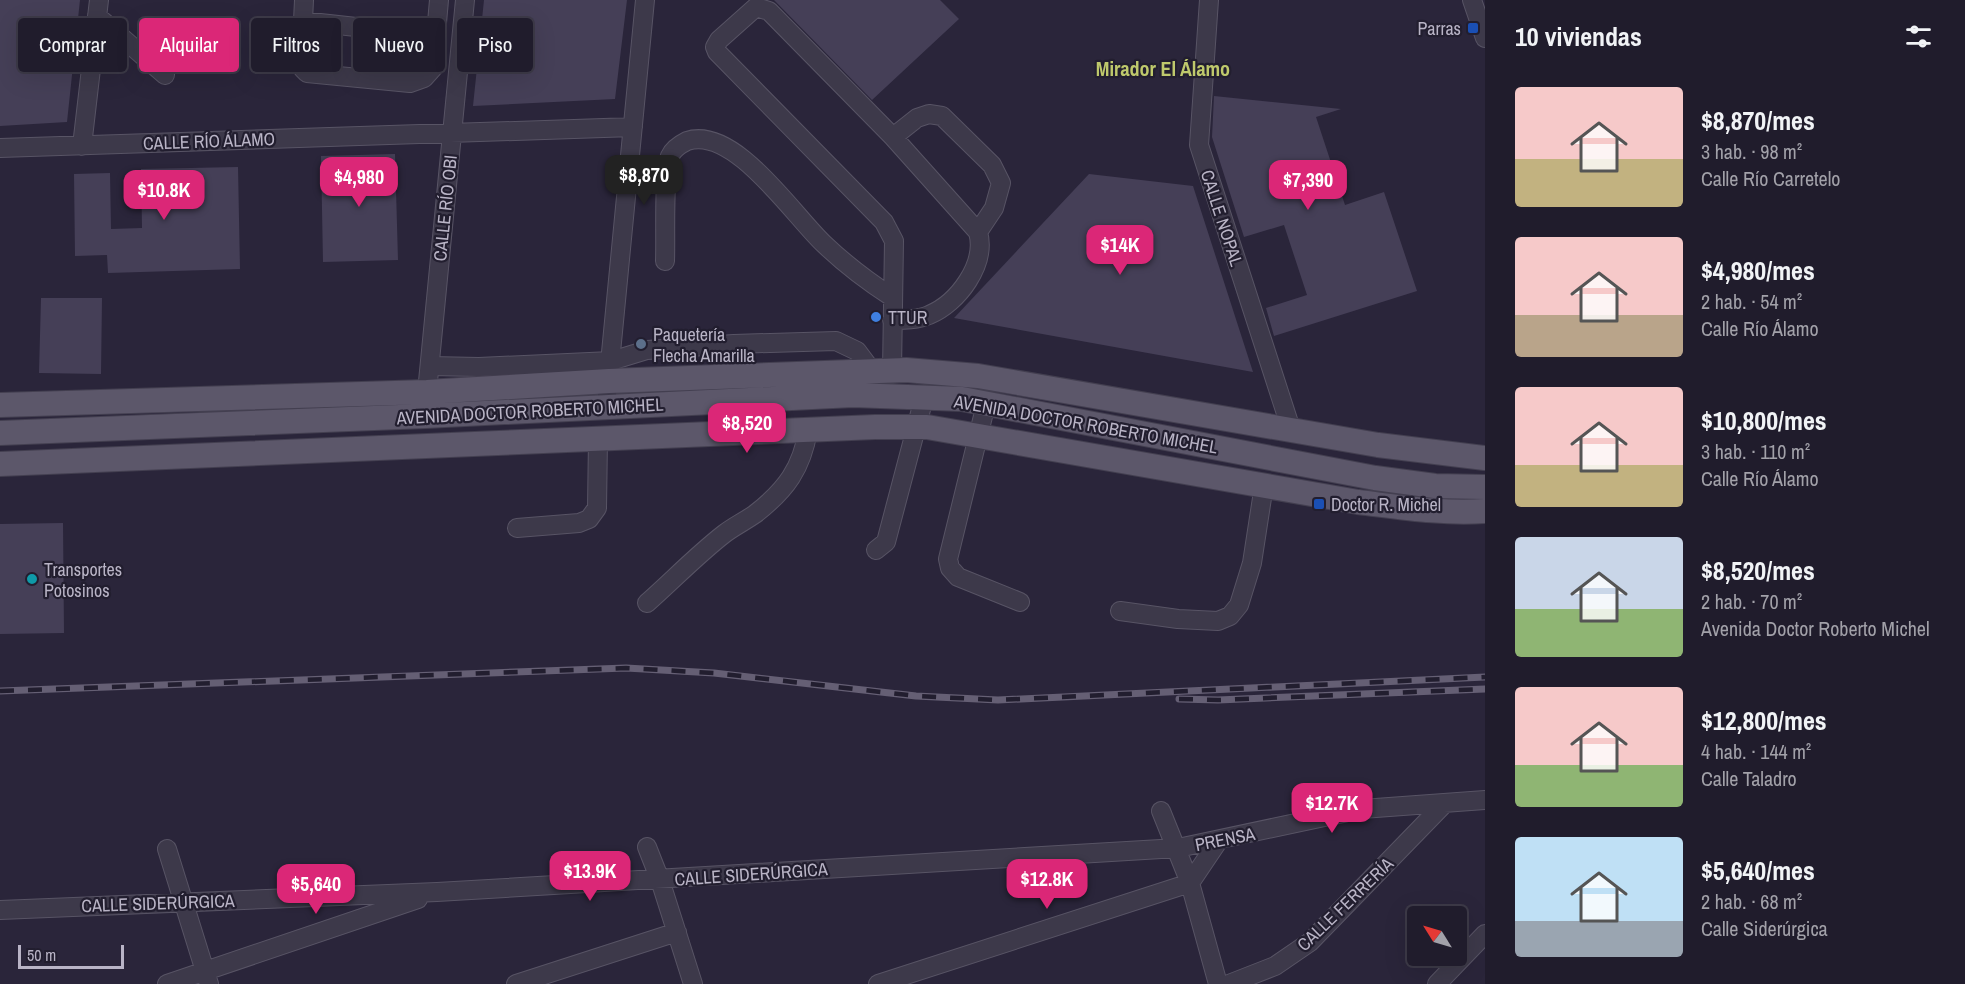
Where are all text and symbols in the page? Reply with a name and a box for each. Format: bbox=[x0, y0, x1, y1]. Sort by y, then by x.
place label: Parras bbox=[1418, 16, 1461, 41]
chip: Comprar bbox=[18, 18, 127, 72]
chip: Alquilar bbox=[139, 18, 239, 72]
chip: Filtros bbox=[251, 18, 341, 72]
chip: Nuevo bbox=[353, 18, 445, 72]
chip: Piso bbox=[457, 18, 533, 72]
text: 10 viviendas bbox=[1515, 19, 1642, 54]
icon: filters bbox=[1902, 20, 1935, 53]
marker: Parras bbox=[1466, 21, 1480, 35]
district label: Mirador El Álamo bbox=[1096, 55, 1230, 82]
text: $8,870/mes bbox=[1701, 103, 1815, 138]
icon: home bbox=[1563, 111, 1635, 183]
street label: CALLE RÍO ÁLAMO bbox=[143, 126, 275, 156]
text: 3 hab. · 98 m² bbox=[1701, 138, 1802, 165]
street label: CALLE RÍO OBI bbox=[427, 154, 463, 262]
pin: $8,870 bbox=[595, 155, 693, 206]
pin: $4,980 bbox=[310, 157, 408, 208]
pin: $7,390 bbox=[1259, 160, 1357, 211]
text: $8,870 bbox=[619, 161, 669, 188]
text: $4,980 bbox=[334, 163, 384, 190]
text: Calle Río Carretelo bbox=[1701, 165, 1840, 192]
text: $7,390 bbox=[1283, 166, 1333, 193]
street label: CALLE NOPAL bbox=[1195, 167, 1249, 269]
pin: $10.8K bbox=[115, 170, 213, 221]
text: $10.8K bbox=[138, 176, 190, 203]
pin: $14K bbox=[1084, 225, 1156, 276]
text: $14K bbox=[1100, 231, 1140, 258]
text: $4,980/mes bbox=[1701, 253, 1815, 288]
icon: home bbox=[1563, 261, 1635, 333]
text: 2 hab. · 54 m² bbox=[1701, 288, 1802, 315]
place label: TTUR bbox=[888, 305, 928, 330]
marker: TTUR bbox=[869, 310, 883, 324]
text: Calle Río Álamo bbox=[1701, 315, 1819, 342]
place label: Paquetería Flecha Amarilla bbox=[653, 322, 755, 368]
marker: Paquetería Flecha Amarilla bbox=[634, 337, 648, 351]
street label: AVENIDA DOCTOR ROBERTO MICHEL bbox=[951, 388, 1220, 460]
street label: AVENIDA DOCTOR ROBERTO MICHEL bbox=[395, 392, 664, 431]
pin: $8,520 bbox=[698, 403, 796, 454]
text: $10,800/mes bbox=[1701, 403, 1827, 438]
text: $8,520 bbox=[722, 409, 772, 436]
icon: home bbox=[1563, 411, 1635, 483]
text: 3 hab. · 110 m² bbox=[1701, 438, 1810, 465]
text: Calle Río Álamo bbox=[1701, 465, 1819, 492]
place label: Doctor R. Michel bbox=[1331, 492, 1441, 517]
marker: Doctor R. Michel bbox=[1312, 497, 1326, 511]
text: $8,520/mes bbox=[1701, 553, 1815, 588]
place label: Transportes Potosinos bbox=[44, 557, 122, 603]
icon: home bbox=[1563, 561, 1635, 633]
marker: Transportes Potosinos bbox=[25, 572, 39, 586]
text: 2 hab. · 70 m² bbox=[1701, 588, 1802, 615]
text: Avenida Doctor Roberto Michel bbox=[1701, 615, 1930, 642]
text: $12,800/mes bbox=[1701, 703, 1827, 738]
icon: home bbox=[1563, 711, 1635, 783]
text: 4 hab. · 144 m² bbox=[1701, 738, 1811, 765]
text: Calle Taladro bbox=[1701, 765, 1797, 792]
pin: $12.7K bbox=[1283, 783, 1381, 834]
text: $12.7K bbox=[1306, 789, 1358, 816]
street label: PRENSA bbox=[1193, 821, 1257, 857]
pin: $13.9K bbox=[541, 851, 639, 902]
street label: CALLE FERRERÍA bbox=[1291, 851, 1399, 957]
text: $5,640/mes bbox=[1701, 853, 1815, 888]
street label: CALLE SIDERÚRGICA bbox=[674, 856, 829, 892]
text: $13.9K bbox=[564, 857, 616, 884]
pin: $12.8K bbox=[998, 859, 1096, 910]
icon: home bbox=[1563, 861, 1635, 933]
pin: $5,640 bbox=[267, 864, 365, 915]
text: $12.8K bbox=[1021, 865, 1073, 892]
text: $5,640 bbox=[291, 870, 341, 897]
street label: CALLE SIDERÚRGICA bbox=[81, 888, 235, 918]
text: 2 hab. · 68 m² bbox=[1701, 888, 1802, 915]
north arrow bbox=[1407, 906, 1467, 966]
map controls bbox=[1407, 906, 1467, 966]
text: Calle Siderúrgica bbox=[1701, 915, 1828, 942]
scale bar bbox=[18, 942, 124, 970]
text: 50 m bbox=[27, 944, 56, 966]

